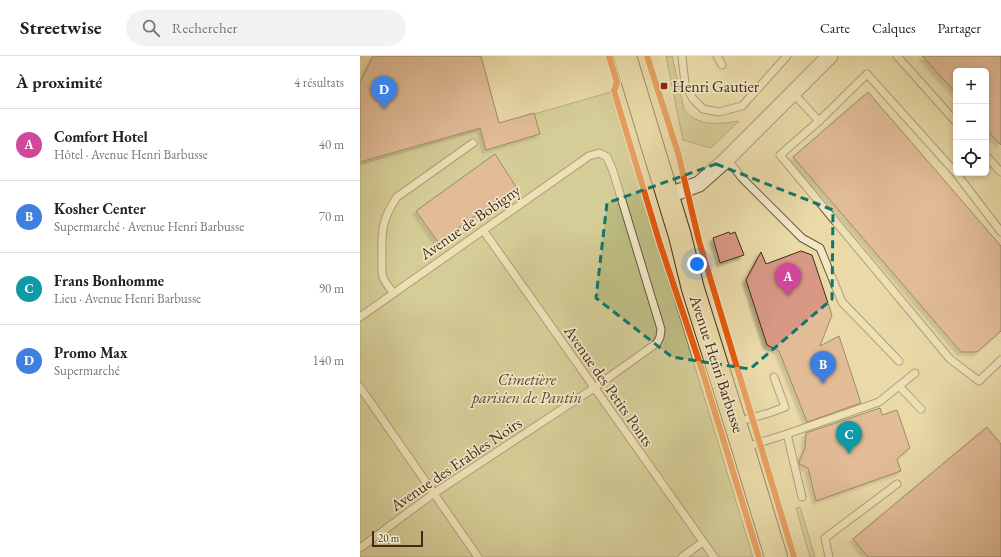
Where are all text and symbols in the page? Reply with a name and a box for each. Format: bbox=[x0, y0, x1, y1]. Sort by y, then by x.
search box bbox=[126, 10, 406, 46]
text: Streetwise bbox=[20, 15, 102, 40]
icon: search bbox=[140, 17, 162, 39]
text: Rechercher bbox=[172, 18, 238, 37]
text: Carte bbox=[820, 19, 850, 37]
text: Calques bbox=[872, 19, 916, 37]
text: Partager bbox=[938, 19, 981, 37]
map controls bbox=[953, 68, 989, 176]
button: + bbox=[953, 68, 989, 104]
text: À proximité bbox=[16, 71, 102, 93]
text: 4 résultats bbox=[294, 74, 344, 91]
pin: D bbox=[371, 76, 397, 109]
place label: Henri Gautier bbox=[672, 76, 760, 97]
marker: Henri Gautier bbox=[659, 81, 669, 91]
button: − bbox=[953, 104, 989, 140]
text: Comfort Hotel bbox=[54, 127, 148, 146]
text: A bbox=[24, 136, 34, 153]
text: 40 m bbox=[319, 136, 344, 153]
button: locate bbox=[953, 140, 989, 176]
text: Hôtel · Avenue Henri Barbusse bbox=[54, 146, 208, 163]
street label: Avenue de Bobigny bbox=[415, 179, 525, 265]
text: Kosher Center bbox=[54, 199, 146, 218]
text: B bbox=[25, 208, 33, 225]
text: 70 m bbox=[319, 208, 344, 225]
text: Supermarché · Avenue Henri Barbusse bbox=[54, 218, 244, 235]
your location bbox=[687, 254, 707, 274]
pin: A bbox=[775, 263, 801, 296]
text: Frans Bonhomme bbox=[54, 271, 164, 290]
text: C bbox=[24, 280, 34, 297]
text: 90 m bbox=[319, 280, 344, 297]
text: Lieu · Avenue Henri Barbusse bbox=[54, 290, 201, 307]
street label: Avenue Henri Barbusse bbox=[685, 292, 749, 436]
street label: Avenue des Petits Ponts bbox=[559, 321, 659, 451]
text: Promo Max bbox=[54, 343, 127, 362]
pin: B bbox=[810, 351, 836, 384]
text: D bbox=[24, 352, 34, 369]
text: 140 m bbox=[313, 352, 344, 369]
text: Supermarché bbox=[54, 362, 120, 379]
park label: Cimetière parisien de Pantin bbox=[470, 369, 582, 408]
street label: Avenue des Erables Noirs bbox=[385, 412, 526, 516]
pin: C bbox=[836, 421, 862, 454]
scale bar bbox=[372, 529, 423, 548]
text: 20 m bbox=[378, 531, 399, 545]

